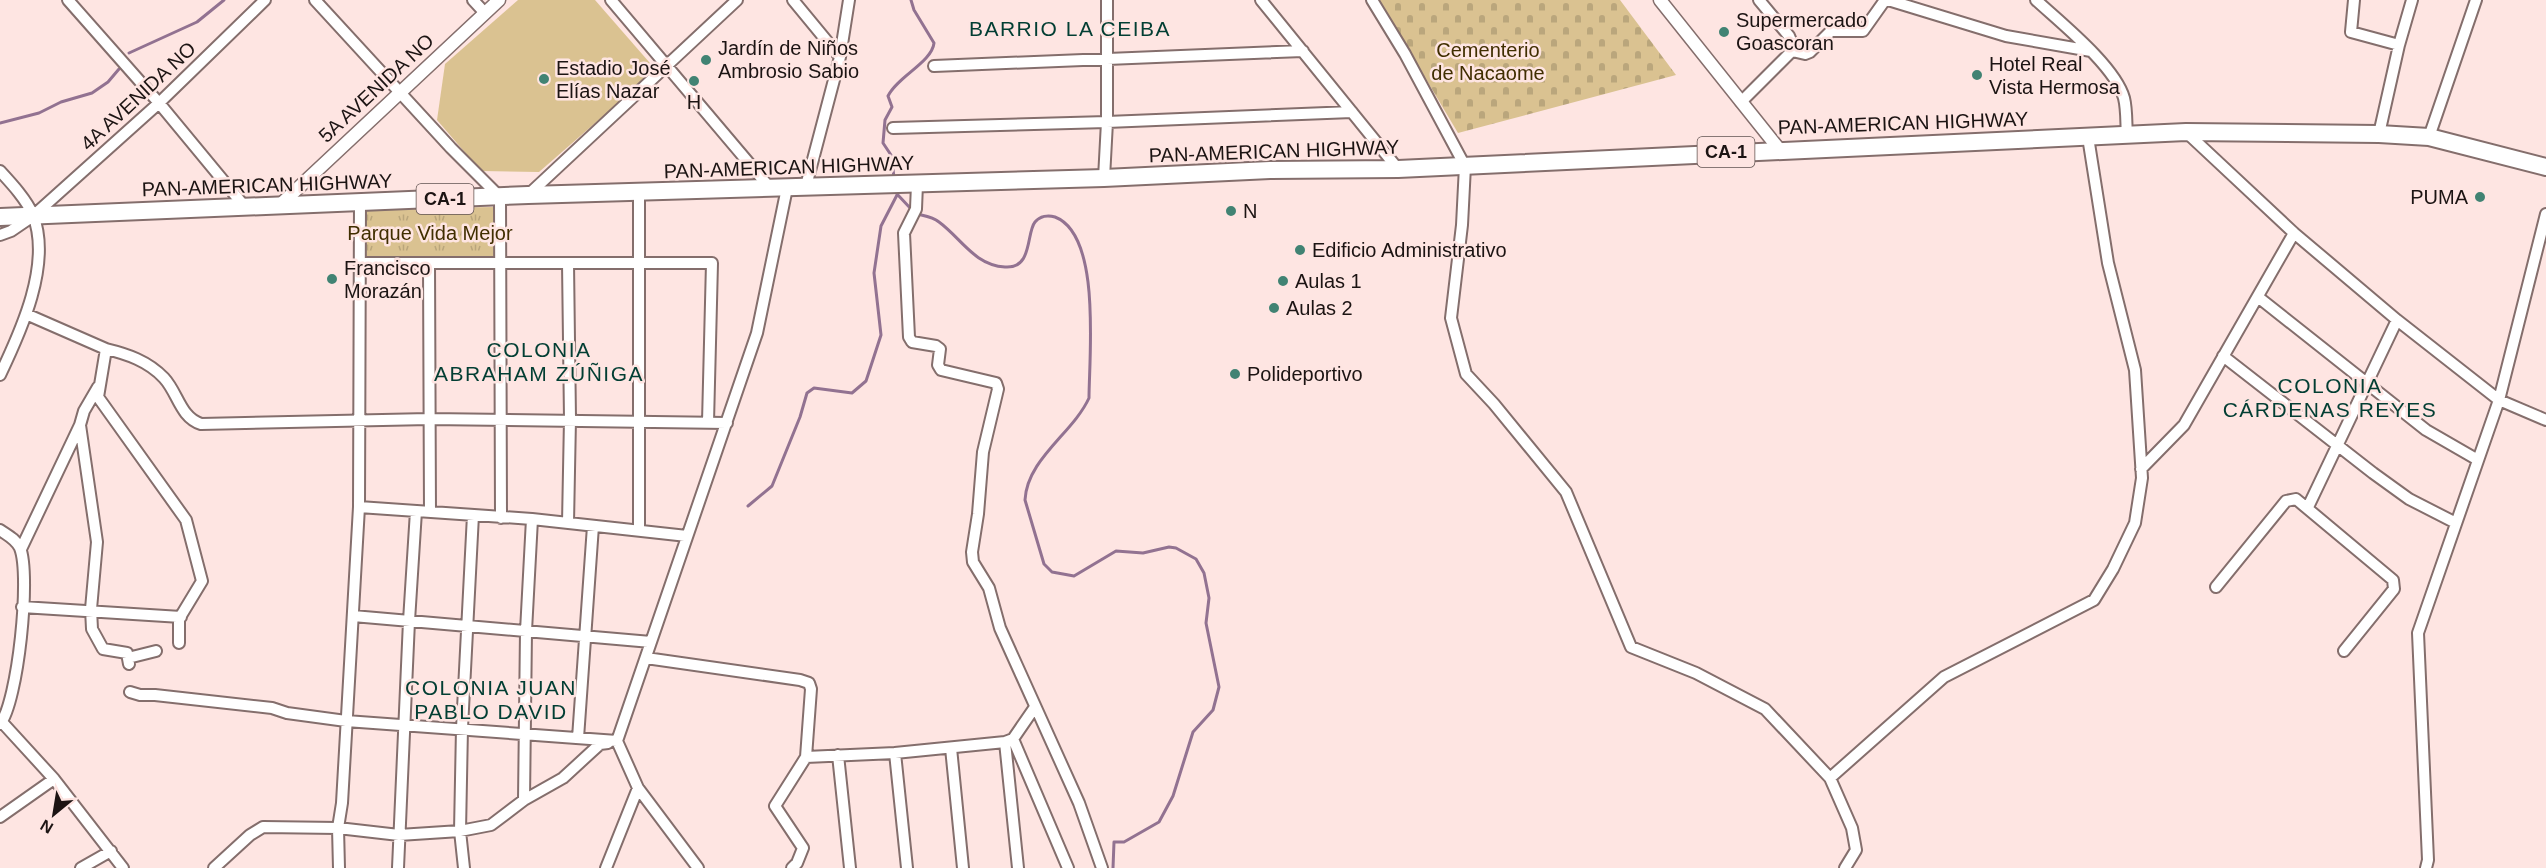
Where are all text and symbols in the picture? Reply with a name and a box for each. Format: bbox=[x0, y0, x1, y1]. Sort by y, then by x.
place label: Supermercado Goascoran bbox=[1736, 9, 1867, 54]
district label: BARRIO LA CEIBA bbox=[969, 17, 1171, 40]
marker: Supermercado Goascoran bbox=[1717, 25, 1731, 39]
street label: 5A AVENIDA NO bbox=[314, 29, 438, 147]
street label: 4A AVENIDA NO bbox=[76, 37, 200, 155]
place label: Jardín de Niños Ambrosio Sabio bbox=[718, 37, 859, 82]
park label: Cementerio de Nacaome bbox=[1431, 39, 1545, 84]
marker: Jardín de Niños Ambrosio Sabio bbox=[699, 53, 713, 67]
place label: Hotel Real Vista Hermosa bbox=[1989, 53, 2121, 98]
place label: Estadio José Elías Nazar bbox=[556, 57, 671, 102]
marker: Hotel Real Vista Hermosa bbox=[1970, 68, 1984, 82]
marker: Estadio José Elías Nazar bbox=[537, 72, 551, 86]
marker: H bbox=[687, 74, 701, 88]
place label: H bbox=[687, 91, 701, 113]
street label: PAN-AMERICAN HIGHWAY bbox=[1777, 108, 2029, 138]
street label: PAN-AMERICAN HIGHWAY bbox=[1148, 136, 1400, 166]
road number: CA-1 bbox=[1698, 137, 1754, 167]
street label: PAN-AMERICAN HIGHWAY bbox=[663, 152, 915, 182]
street label: PAN-AMERICAN HIGHWAY bbox=[141, 170, 393, 200]
road number: CA-1 bbox=[416, 184, 474, 214]
place label: PUMA bbox=[2410, 186, 2469, 208]
marker: PUMA bbox=[2473, 190, 2487, 204]
place label: N bbox=[1243, 200, 1257, 222]
marker: N bbox=[1224, 204, 1238, 218]
park label: Parque Vida Mejor bbox=[347, 222, 513, 244]
place label: Edificio Administrativo bbox=[1312, 239, 1507, 261]
marker: Edificio Administrativo bbox=[1293, 243, 1307, 257]
place label: Francisco Morazán bbox=[344, 257, 431, 302]
place label: Aulas 1 bbox=[1295, 270, 1362, 292]
marker: Francisco Morazán bbox=[325, 272, 339, 286]
marker: Aulas 1 bbox=[1276, 274, 1290, 288]
place label: Aulas 2 bbox=[1286, 297, 1353, 319]
marker: Aulas 2 bbox=[1267, 301, 1281, 315]
district label: COLONIA ABRAHAM ZÚÑIGA bbox=[434, 338, 644, 385]
place label: Polideportivo bbox=[1247, 363, 1363, 385]
marker: Polideportivo bbox=[1228, 367, 1242, 381]
district label: COLONIA CÁRDENAS REYES bbox=[2223, 374, 2437, 421]
district label: COLONIA JUAN PABLO DAVID bbox=[405, 676, 577, 723]
north arrow bbox=[24, 784, 84, 844]
text: N bbox=[37, 816, 56, 837]

